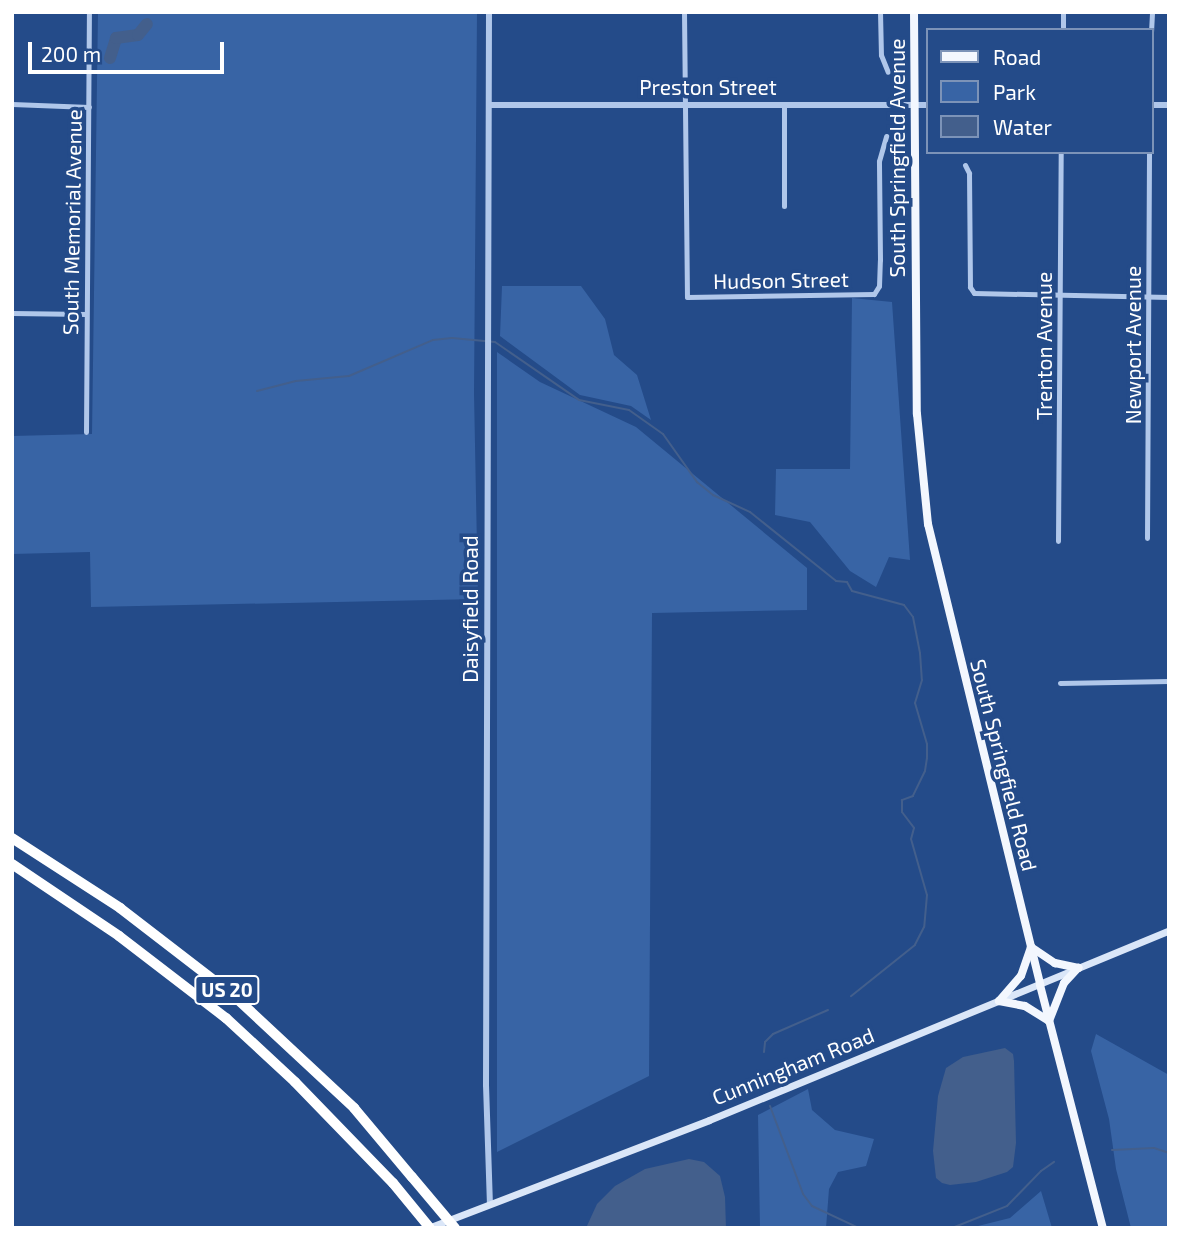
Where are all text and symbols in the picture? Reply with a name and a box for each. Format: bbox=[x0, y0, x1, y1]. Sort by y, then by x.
scale bar bbox=[32, 28, 228, 72]
legend bbox=[926, 28, 1153, 154]
street label: South Springfield Avenue bbox=[884, 38, 910, 278]
text: 200 m bbox=[41, 41, 101, 66]
text: Road bbox=[993, 44, 1041, 69]
street label: Preston Street bbox=[639, 74, 777, 100]
text: Park bbox=[993, 79, 1036, 104]
street label: South Memorial Avenue bbox=[57, 108, 87, 336]
text: Water bbox=[993, 114, 1052, 139]
street label: Hudson Street bbox=[713, 266, 849, 294]
street label: Newport Avenue bbox=[1120, 266, 1146, 424]
street label: Trenton Avenue bbox=[1031, 271, 1057, 421]
street label: Daisyfield Road bbox=[457, 535, 483, 683]
street label: South Springfield Road bbox=[965, 656, 1043, 874]
road number: US 20 bbox=[194, 974, 260, 1006]
street label: Cunningham Road bbox=[708, 1022, 878, 1110]

